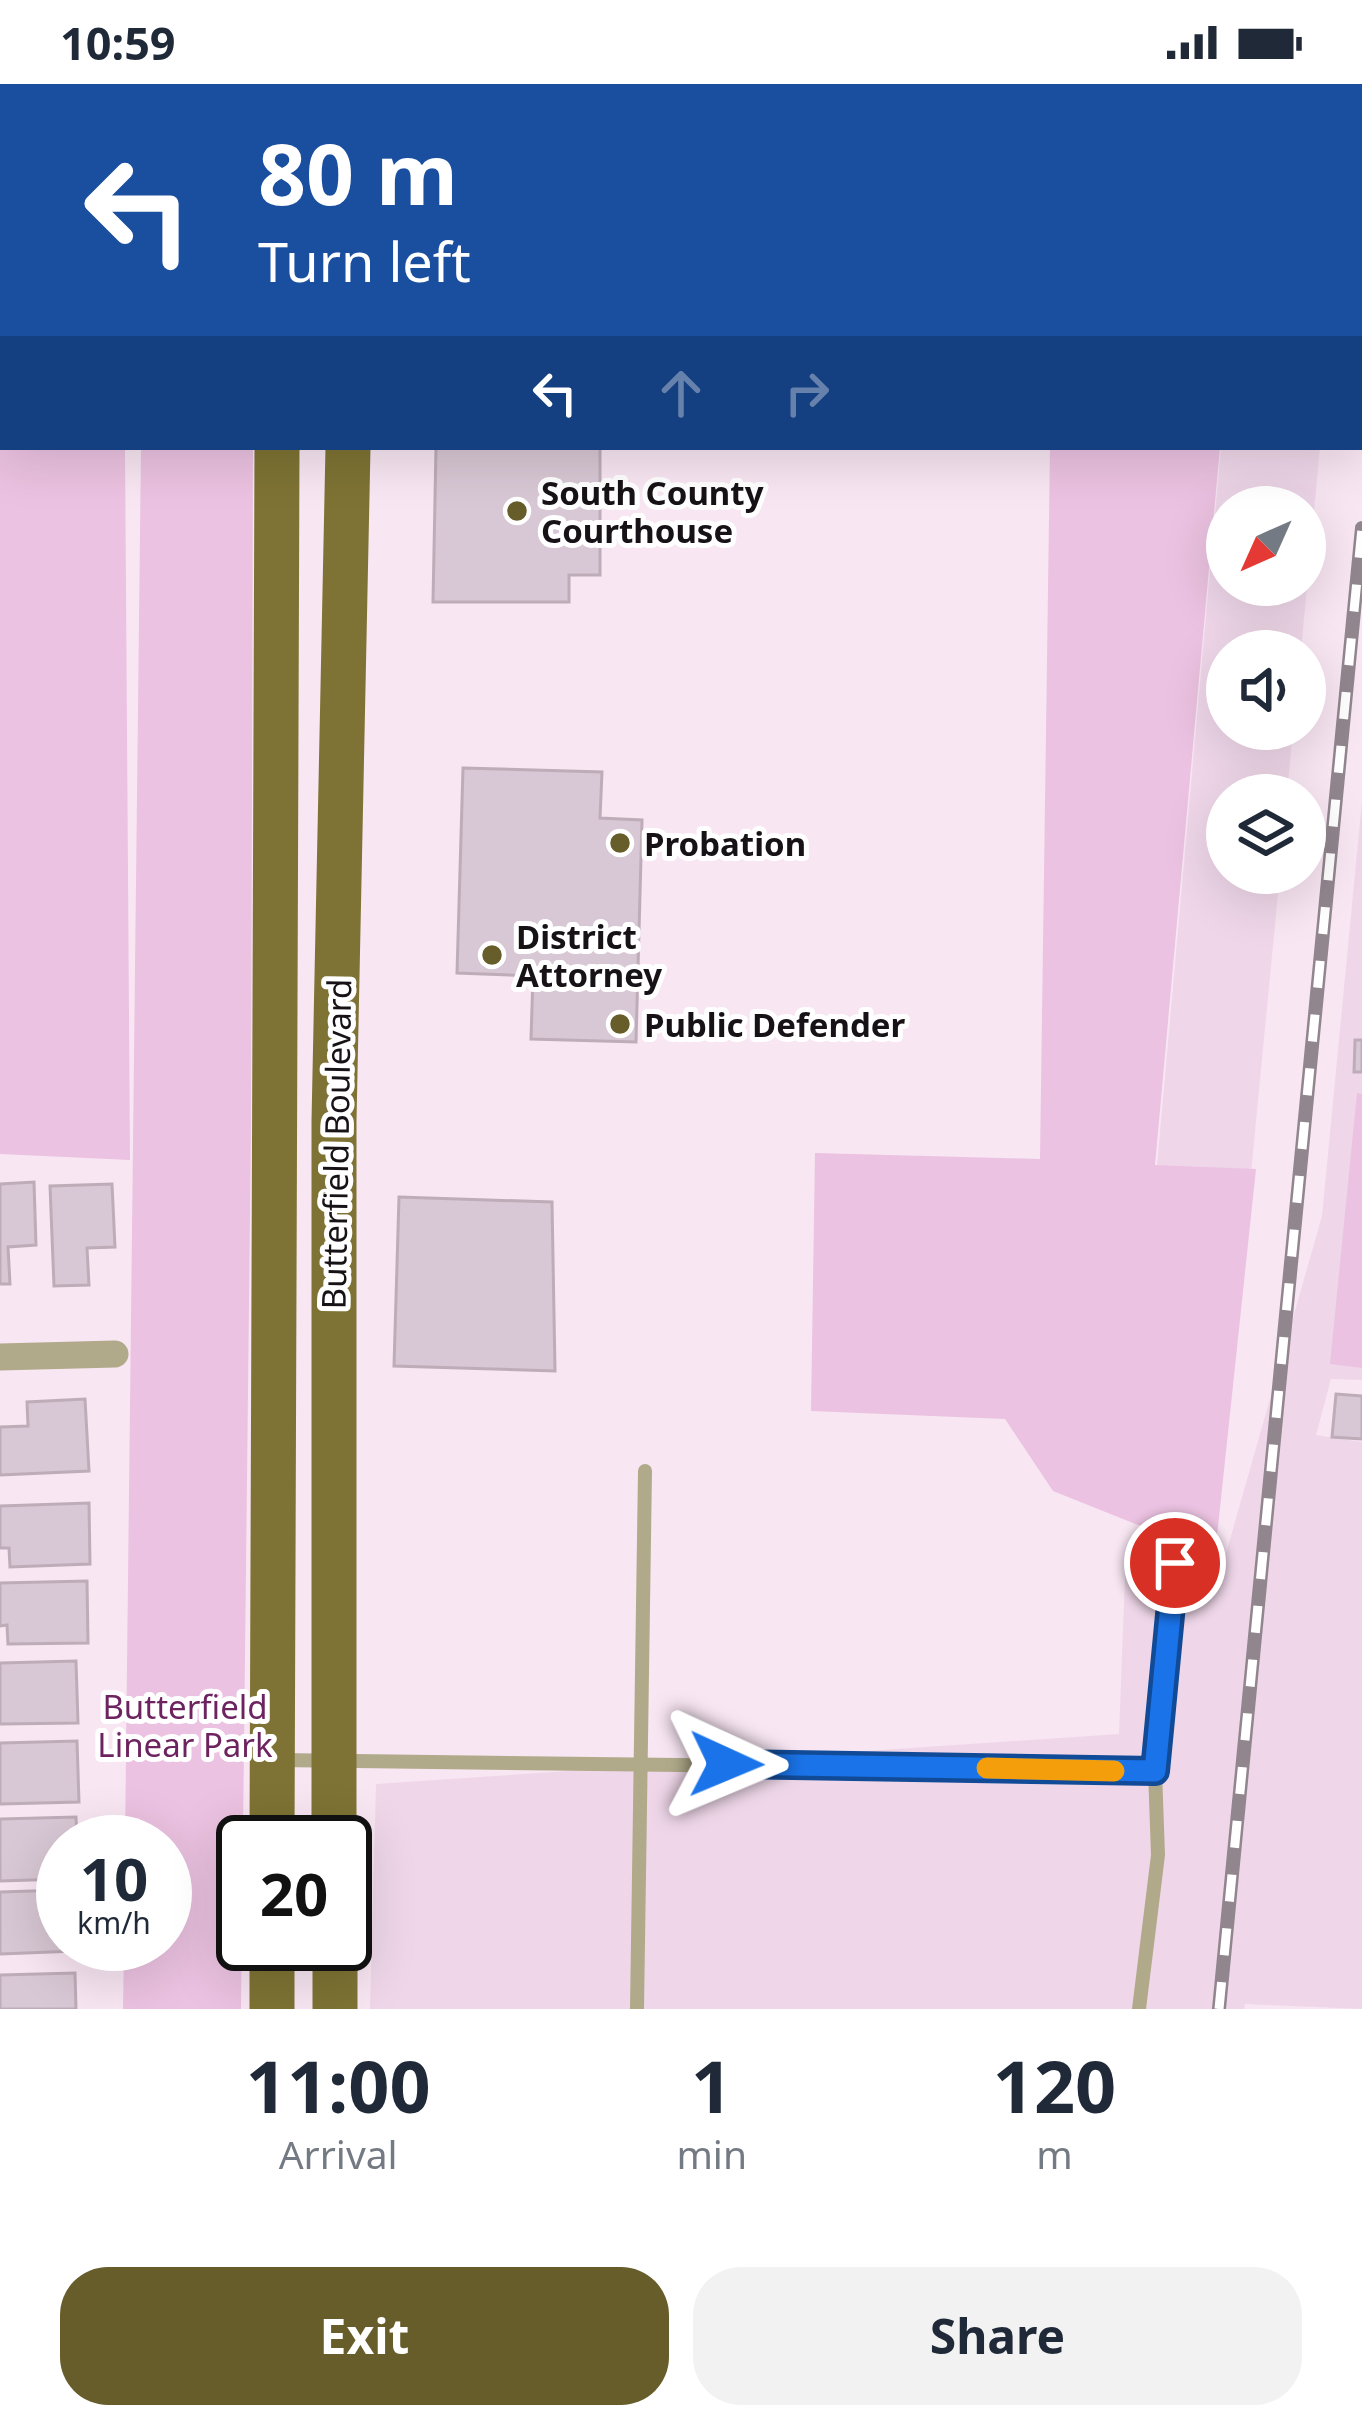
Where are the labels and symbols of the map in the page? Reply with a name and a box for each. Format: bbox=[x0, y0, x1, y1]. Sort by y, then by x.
place label: South County Courthouse bbox=[541, 470, 764, 553]
north arrow bbox=[1206, 486, 1326, 606]
marker: South County Courthouse bbox=[504, 498, 530, 524]
place label: Probation bbox=[644, 821, 806, 866]
marker: Probation bbox=[607, 830, 633, 856]
place label: District Attorney bbox=[516, 914, 662, 997]
marker: District Attorney bbox=[479, 942, 505, 968]
street label: Butterfield Boulevard bbox=[311, 978, 361, 1310]
place label: Public Defender bbox=[644, 1002, 905, 1047]
marker: Public Defender bbox=[607, 1011, 633, 1037]
pin bbox=[1124, 1512, 1226, 1614]
park label: Butterfield Linear Park bbox=[97, 1684, 273, 1767]
position arrow bbox=[663, 1701, 789, 1827]
speed limit sign: 20 bbox=[216, 1815, 372, 1971]

